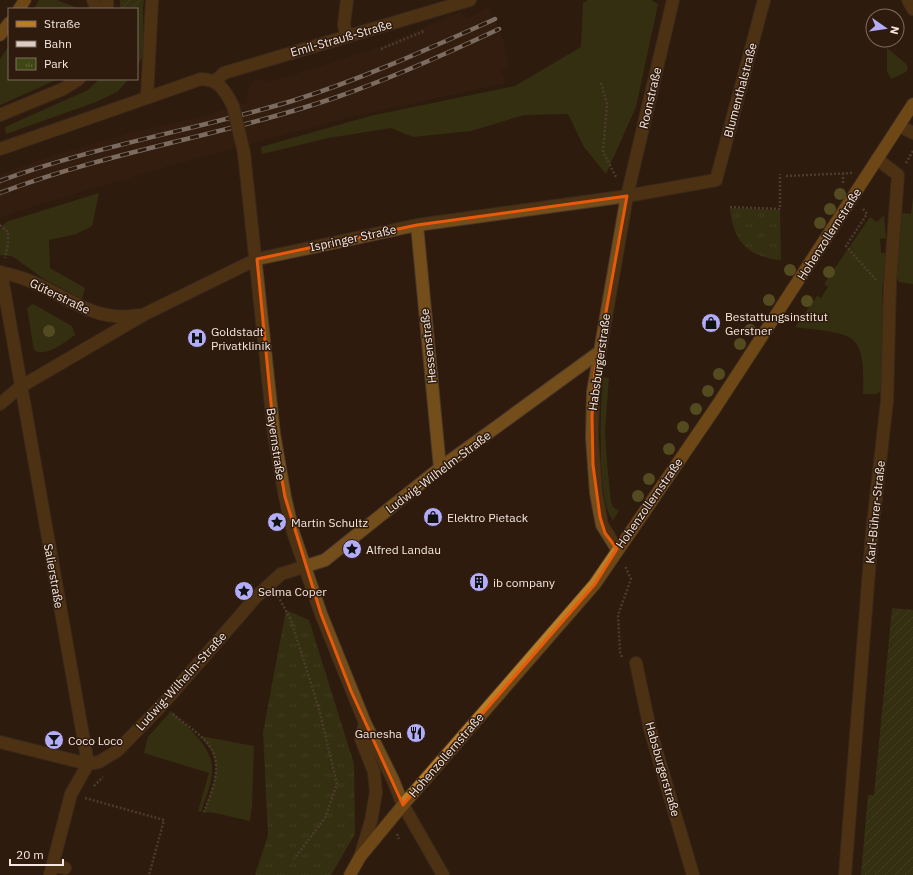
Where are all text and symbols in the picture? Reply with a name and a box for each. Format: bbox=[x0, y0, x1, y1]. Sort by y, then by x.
legend bbox=[8, 8, 138, 80]
north arrow bbox=[865, 8, 905, 48]
text: Straße bbox=[44, 16, 81, 31]
street label: Emil-Strauß-Straße bbox=[288, 16, 394, 60]
text: N bbox=[887, 25, 902, 36]
text: Bahn bbox=[44, 36, 72, 51]
street label: Blumenthalstraße bbox=[720, 41, 760, 139]
text: Park bbox=[44, 56, 69, 71]
street label: Roonstraße bbox=[636, 65, 664, 130]
street label: Hohenzollernstraße bbox=[794, 185, 865, 283]
street label: Ispringer Straße bbox=[308, 221, 398, 254]
street label: Güterstraße bbox=[27, 275, 93, 317]
street label: Hessenstraße bbox=[417, 307, 439, 384]
place label: Bestattungsinstitut Gerstner bbox=[725, 309, 828, 338]
street label: Habsburgerstraße bbox=[585, 312, 613, 412]
shop icon: Bestattungsinstitut Gerstner bbox=[700, 312, 722, 334]
place label: Goldstadt Privatklinik bbox=[211, 324, 271, 353]
hospital icon: Goldstadt Privatklinik bbox=[186, 327, 208, 349]
street label: Bayernstraße bbox=[263, 407, 289, 482]
street label: Ludwig-Wilhelm-Straße bbox=[382, 427, 494, 516]
street label: Hohenzollernstraße bbox=[612, 455, 686, 551]
street label: Karl-Bührer-Straße bbox=[862, 459, 888, 564]
shop icon: Elektro Pietack bbox=[422, 506, 444, 528]
place label: Elektro Pietack bbox=[447, 510, 529, 525]
place icon: Martin Schultz bbox=[266, 511, 288, 533]
place label: Martin Schultz bbox=[291, 515, 369, 530]
place icon: Alfred Landau bbox=[341, 538, 363, 560]
street label: Salierstraße bbox=[41, 542, 67, 610]
place label: Alfred Landau bbox=[366, 542, 441, 557]
building icon: ib company bbox=[468, 571, 490, 593]
place label: ib company bbox=[493, 575, 555, 590]
place icon: Selma Coper bbox=[233, 580, 255, 602]
place label: Selma Coper bbox=[258, 584, 327, 599]
street label: Ludwig-Wilhelm-Straße bbox=[133, 628, 230, 733]
street label: Hohenzollernstraße bbox=[405, 709, 487, 800]
street label: Habsburgerstraße bbox=[642, 720, 684, 818]
restaurant icon: Ganesha bbox=[405, 722, 427, 744]
place label: Ganesha bbox=[355, 726, 403, 741]
bar icon: Coco Loco bbox=[43, 729, 65, 751]
place label: Coco Loco bbox=[68, 733, 123, 748]
scale bar bbox=[10, 841, 63, 867]
text: 20 m bbox=[16, 847, 44, 862]

